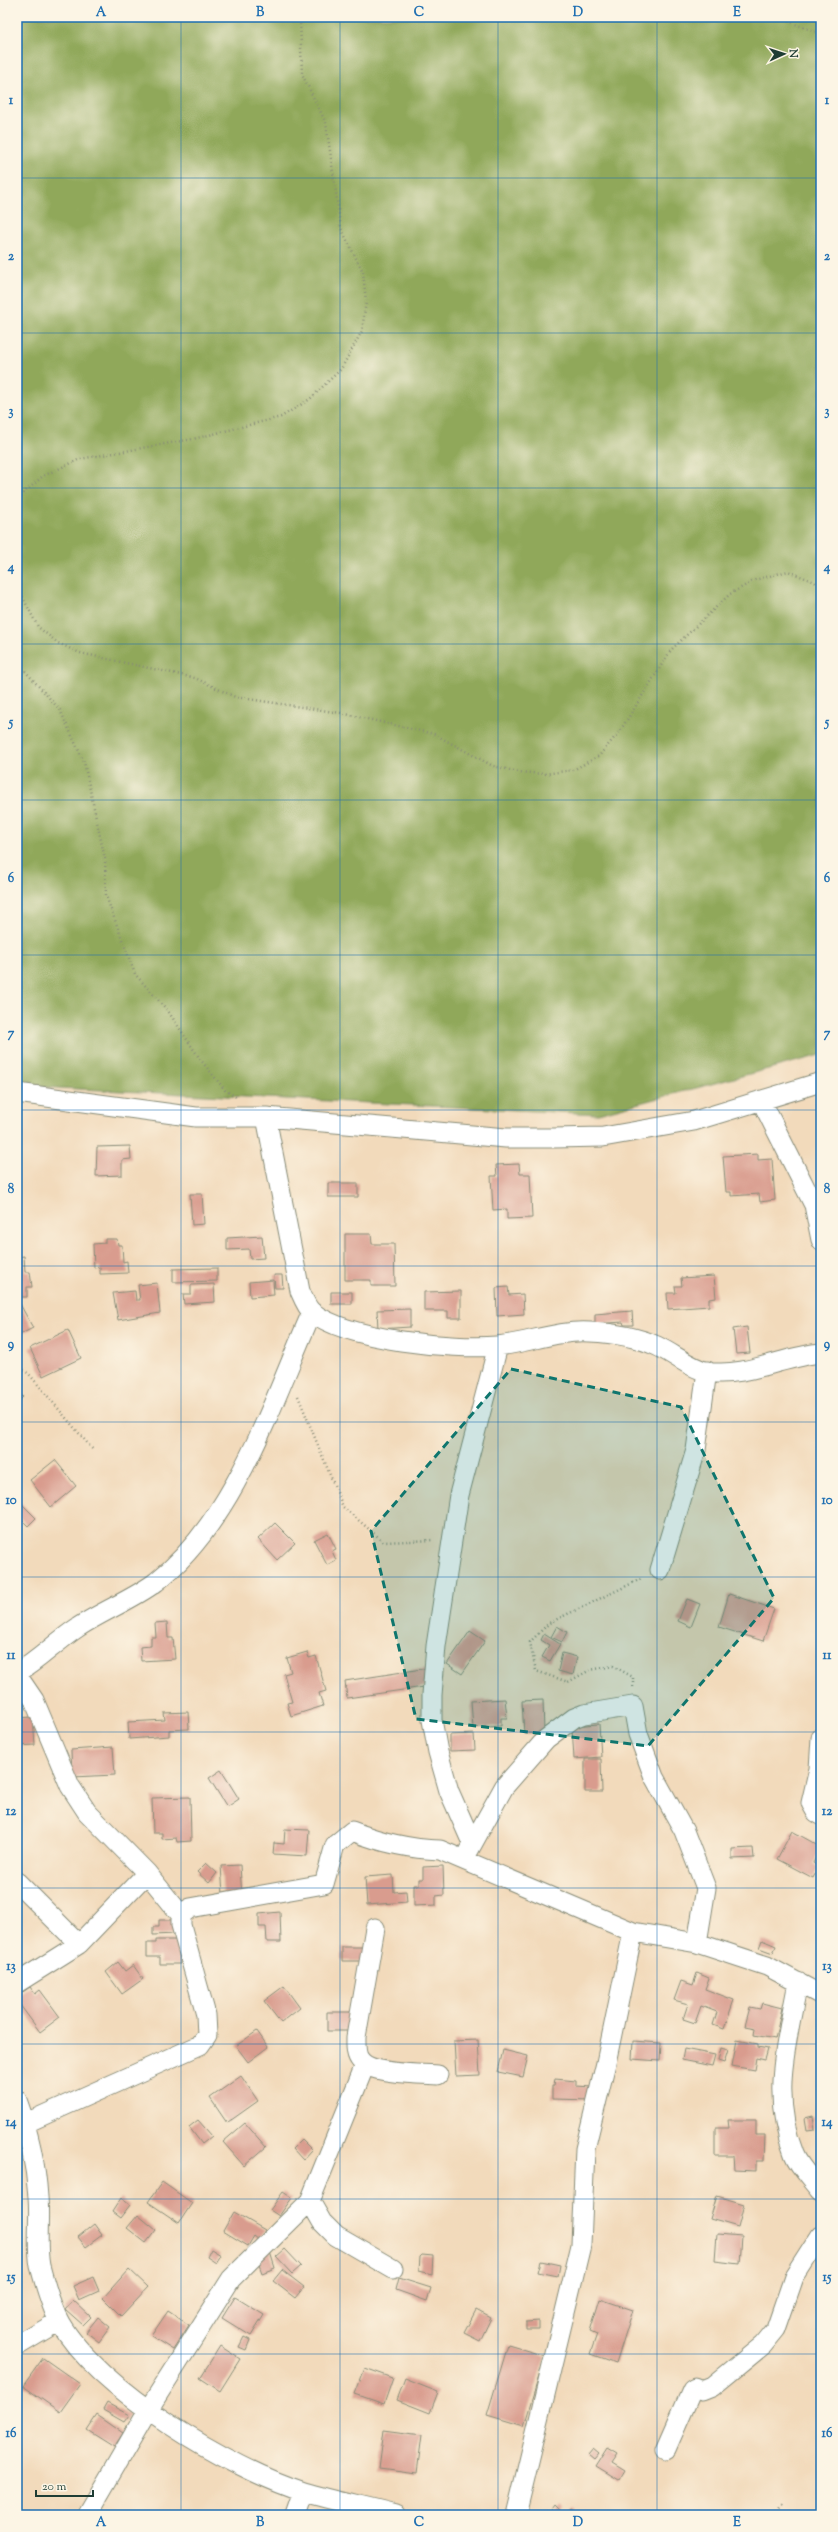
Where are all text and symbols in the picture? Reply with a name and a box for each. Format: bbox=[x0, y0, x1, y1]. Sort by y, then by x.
text: A bbox=[96, 4, 107, 22]
text: B bbox=[256, 4, 265, 22]
text: C bbox=[414, 4, 424, 22]
text: D bbox=[573, 4, 583, 22]
text: E bbox=[733, 4, 741, 22]
north arrow bbox=[764, 34, 804, 74]
text: N bbox=[785, 48, 801, 59]
text: 1 bbox=[9, 92, 14, 110]
text: 1 bbox=[825, 92, 830, 110]
text: 2 bbox=[8, 248, 15, 266]
text: 2 bbox=[824, 248, 831, 266]
text: 3 bbox=[8, 403, 14, 421]
text: 3 bbox=[824, 403, 830, 421]
text: 4 bbox=[7, 559, 15, 577]
text: 4 bbox=[823, 559, 831, 577]
text: 5 bbox=[8, 714, 14, 732]
text: 5 bbox=[824, 714, 830, 732]
text: 6 bbox=[8, 870, 15, 888]
text: 6 bbox=[824, 870, 831, 888]
text: 7 bbox=[8, 1025, 15, 1043]
text: 7 bbox=[824, 1025, 831, 1043]
text: 8 bbox=[8, 1181, 15, 1199]
text: 8 bbox=[824, 1181, 831, 1199]
text: 9 bbox=[8, 1336, 15, 1354]
text: 9 bbox=[824, 1336, 831, 1354]
text: 10 bbox=[5, 1492, 17, 1510]
text: 10 bbox=[821, 1492, 833, 1510]
text: 11 bbox=[7, 1647, 16, 1665]
text: 11 bbox=[823, 1647, 832, 1665]
text: 12 bbox=[6, 1803, 17, 1821]
text: 12 bbox=[822, 1803, 833, 1821]
text: 13 bbox=[6, 1958, 16, 1976]
text: 13 bbox=[822, 1958, 832, 1976]
text: 14 bbox=[6, 2114, 17, 2132]
text: 14 bbox=[822, 2114, 833, 2132]
text: 15 bbox=[7, 2269, 16, 2287]
text: 15 bbox=[823, 2269, 832, 2287]
text: 16 bbox=[6, 2425, 17, 2443]
text: 16 bbox=[822, 2425, 833, 2443]
scale bar bbox=[36, 2472, 93, 2498]
text: 20 m bbox=[42, 2478, 67, 2496]
text: A bbox=[96, 2514, 107, 2532]
text: B bbox=[256, 2514, 265, 2532]
text: C bbox=[414, 2514, 424, 2532]
text: D bbox=[573, 2514, 583, 2532]
text: E bbox=[733, 2514, 741, 2532]

